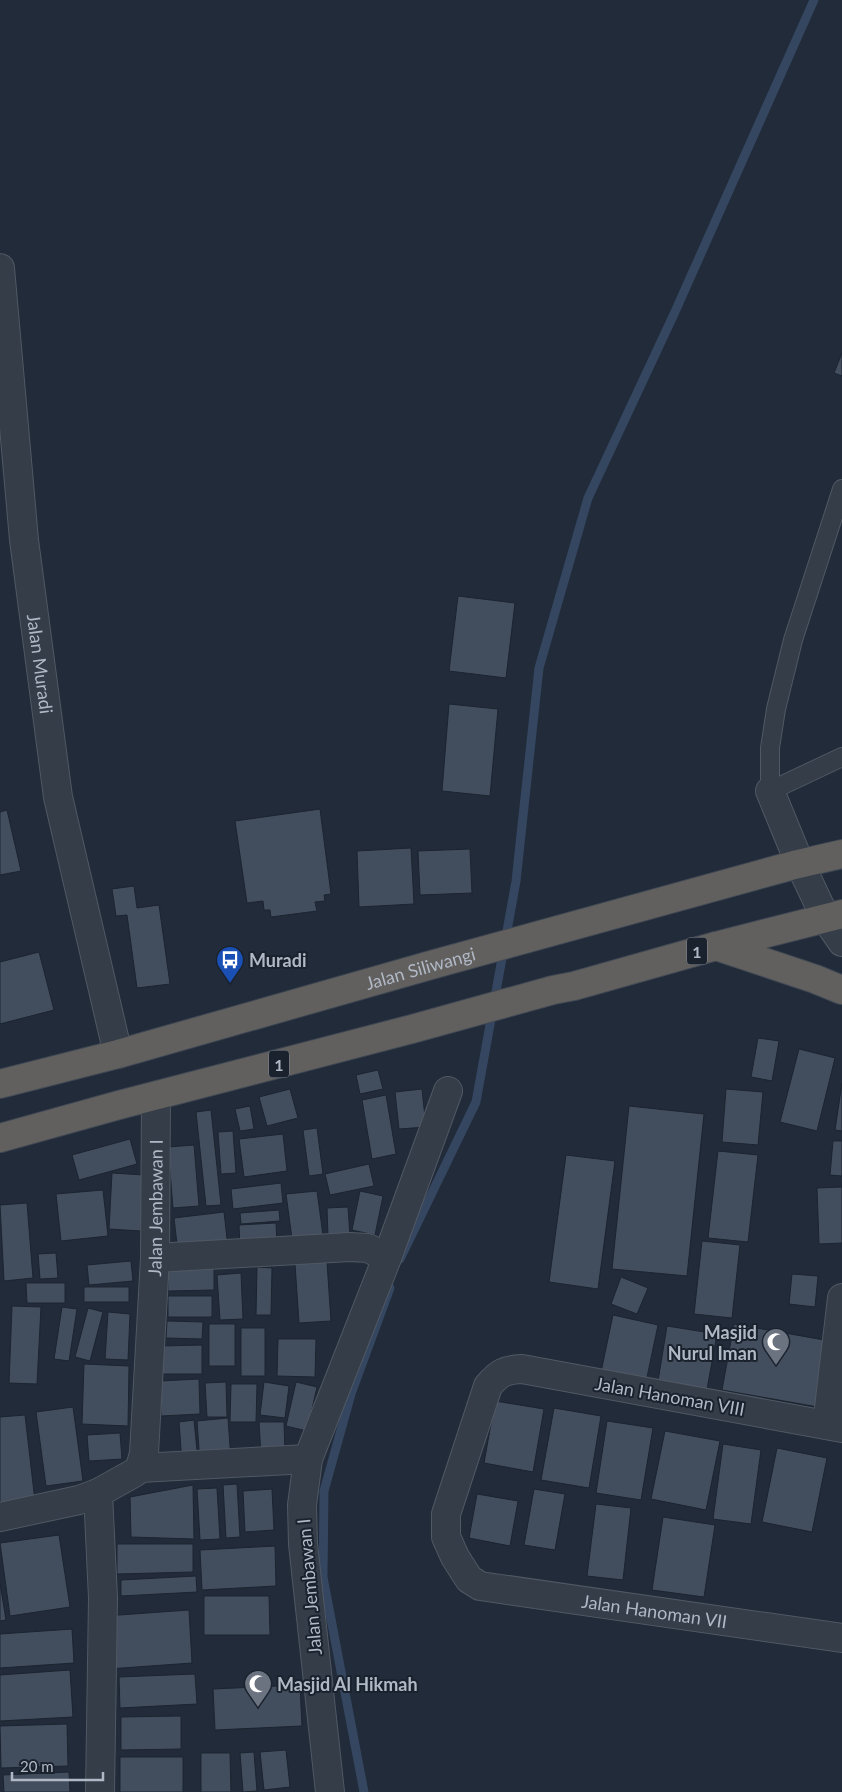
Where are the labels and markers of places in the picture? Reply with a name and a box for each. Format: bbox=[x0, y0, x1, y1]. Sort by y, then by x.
bus stop icon: Muradi bbox=[215, 945, 245, 984]
place label: Muradi bbox=[249, 949, 307, 971]
place label: Masjid Nurul Iman bbox=[668, 1321, 757, 1364]
mosque icon: Masjid Nurul Iman bbox=[761, 1327, 791, 1366]
mosque icon: Masjid Al Hikmah bbox=[243, 1669, 273, 1708]
place label: Masjid Al Hikmah bbox=[277, 1673, 418, 1695]

